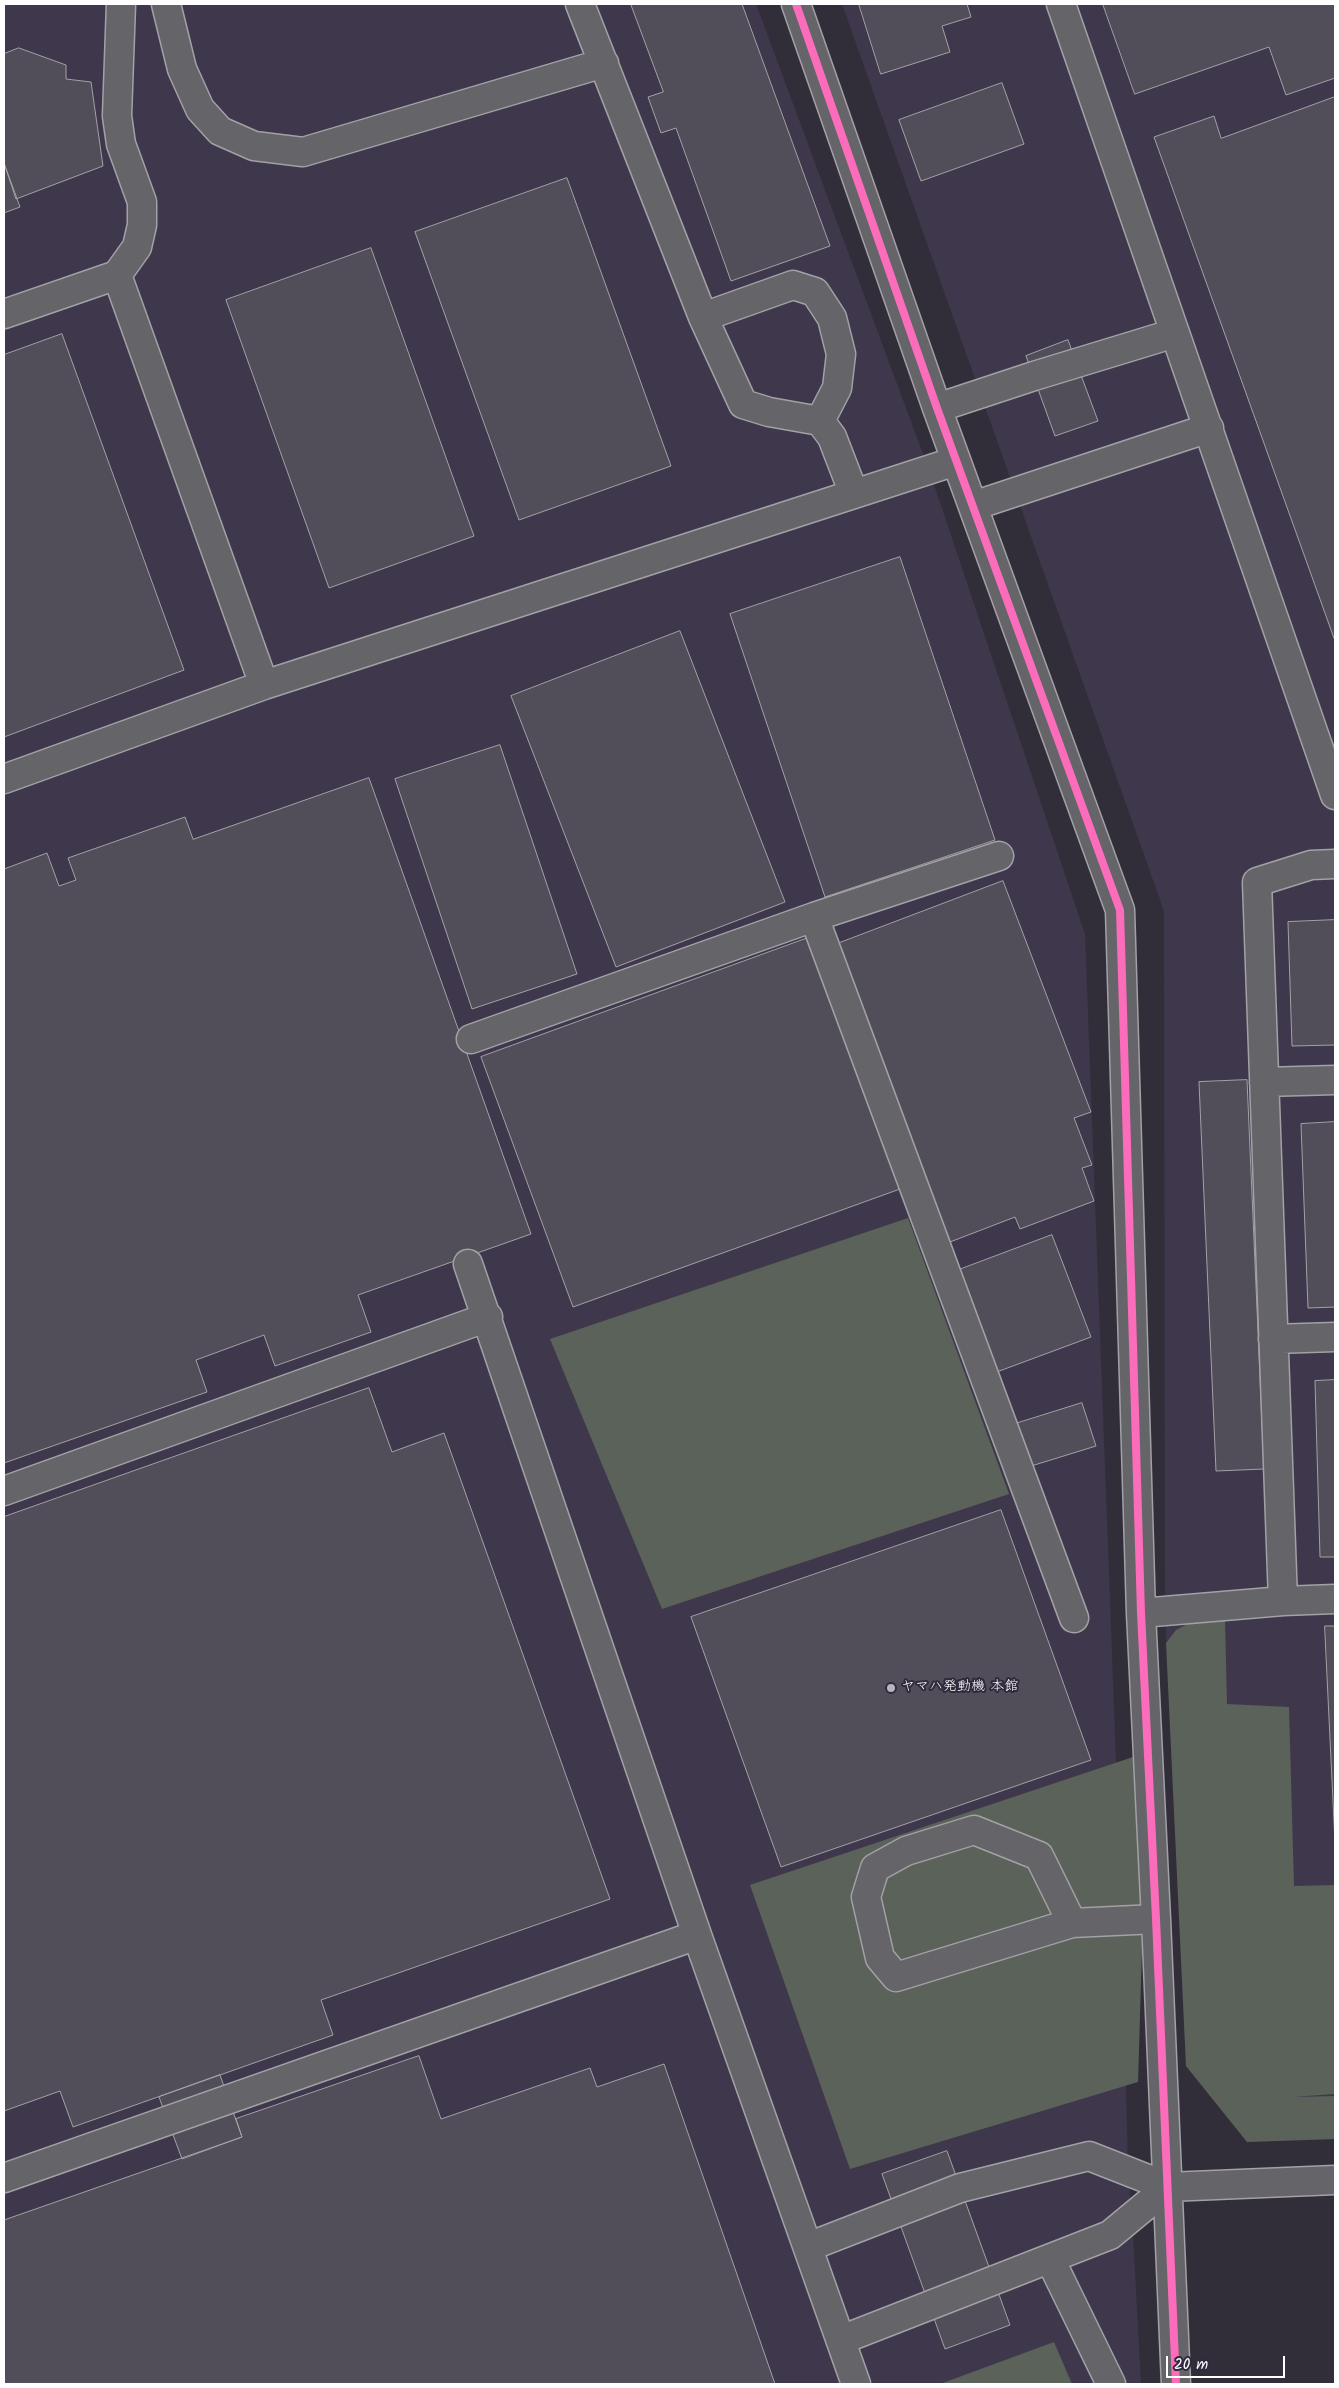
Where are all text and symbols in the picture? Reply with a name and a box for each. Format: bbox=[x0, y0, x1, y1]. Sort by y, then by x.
place label: ヤマハ発動機 本館 bbox=[901, 1680, 1019, 1696]
marker: ヤマハ発動機 本館 bbox=[885, 1682, 897, 1694]
scale bar bbox=[1169, 2346, 1288, 2378]
text: 20 m bbox=[1174, 2353, 1208, 2377]

